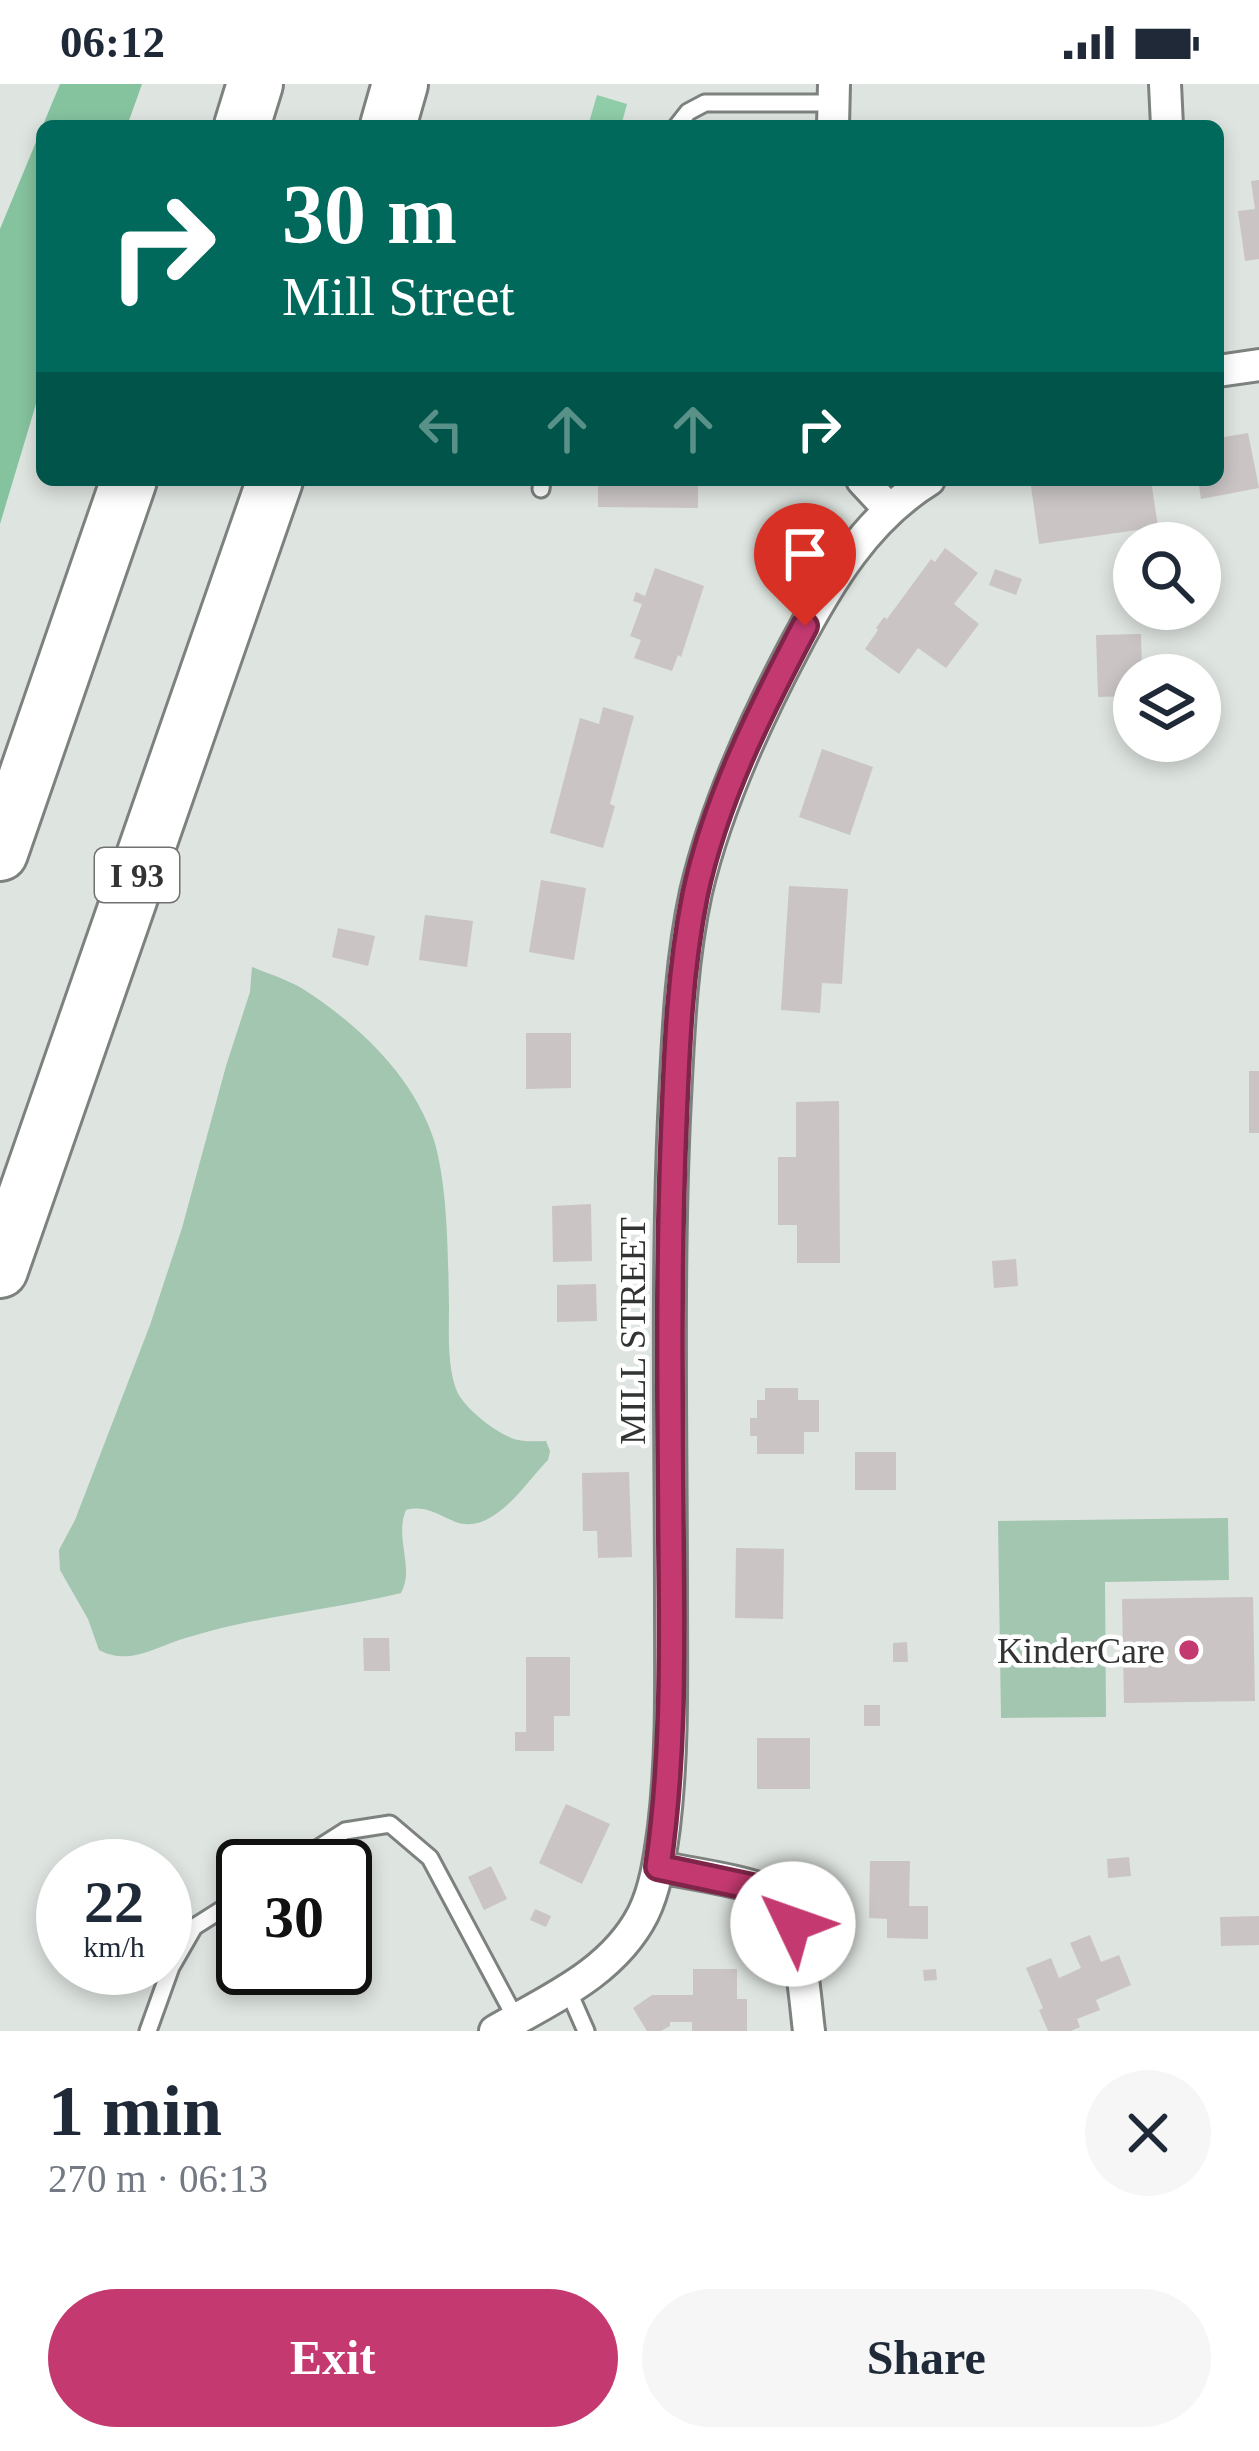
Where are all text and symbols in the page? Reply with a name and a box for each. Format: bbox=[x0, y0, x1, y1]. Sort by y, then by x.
text: 06:12 bbox=[60, 17, 165, 67]
icon: right bbox=[84, 168, 240, 324]
text: 30 m bbox=[282, 168, 457, 261]
text: Mill Street bbox=[282, 267, 514, 327]
icon: left bbox=[408, 396, 474, 462]
icon: ahead bbox=[534, 396, 600, 462]
icon: ahead bbox=[660, 396, 726, 462]
icon: right bbox=[786, 396, 852, 462]
pin bbox=[754, 503, 856, 626]
icon: arrive bbox=[772, 521, 838, 587]
map controls bbox=[1113, 522, 1221, 762]
button: search bbox=[1113, 522, 1221, 630]
button: layers bbox=[1113, 654, 1221, 762]
road number: I 93 bbox=[95, 848, 179, 902]
street label: MILL STREET bbox=[613, 1217, 653, 1445]
place label: KinderCare bbox=[997, 1631, 1165, 1671]
marker: KinderCare bbox=[1176, 1637, 1202, 1663]
speed limit sign: 30 bbox=[216, 1839, 372, 1995]
position arrow bbox=[730, 1861, 856, 1987]
text: 22 bbox=[84, 1869, 144, 1935]
text: km/h bbox=[83, 1930, 145, 1963]
button: close bbox=[1085, 2070, 1211, 2196]
text: 1 min bbox=[48, 2071, 222, 2151]
text: 270 m · 06:13 bbox=[48, 2157, 268, 2200]
button: Exit bbox=[48, 2289, 618, 2427]
button: Share bbox=[642, 2289, 1211, 2427]

